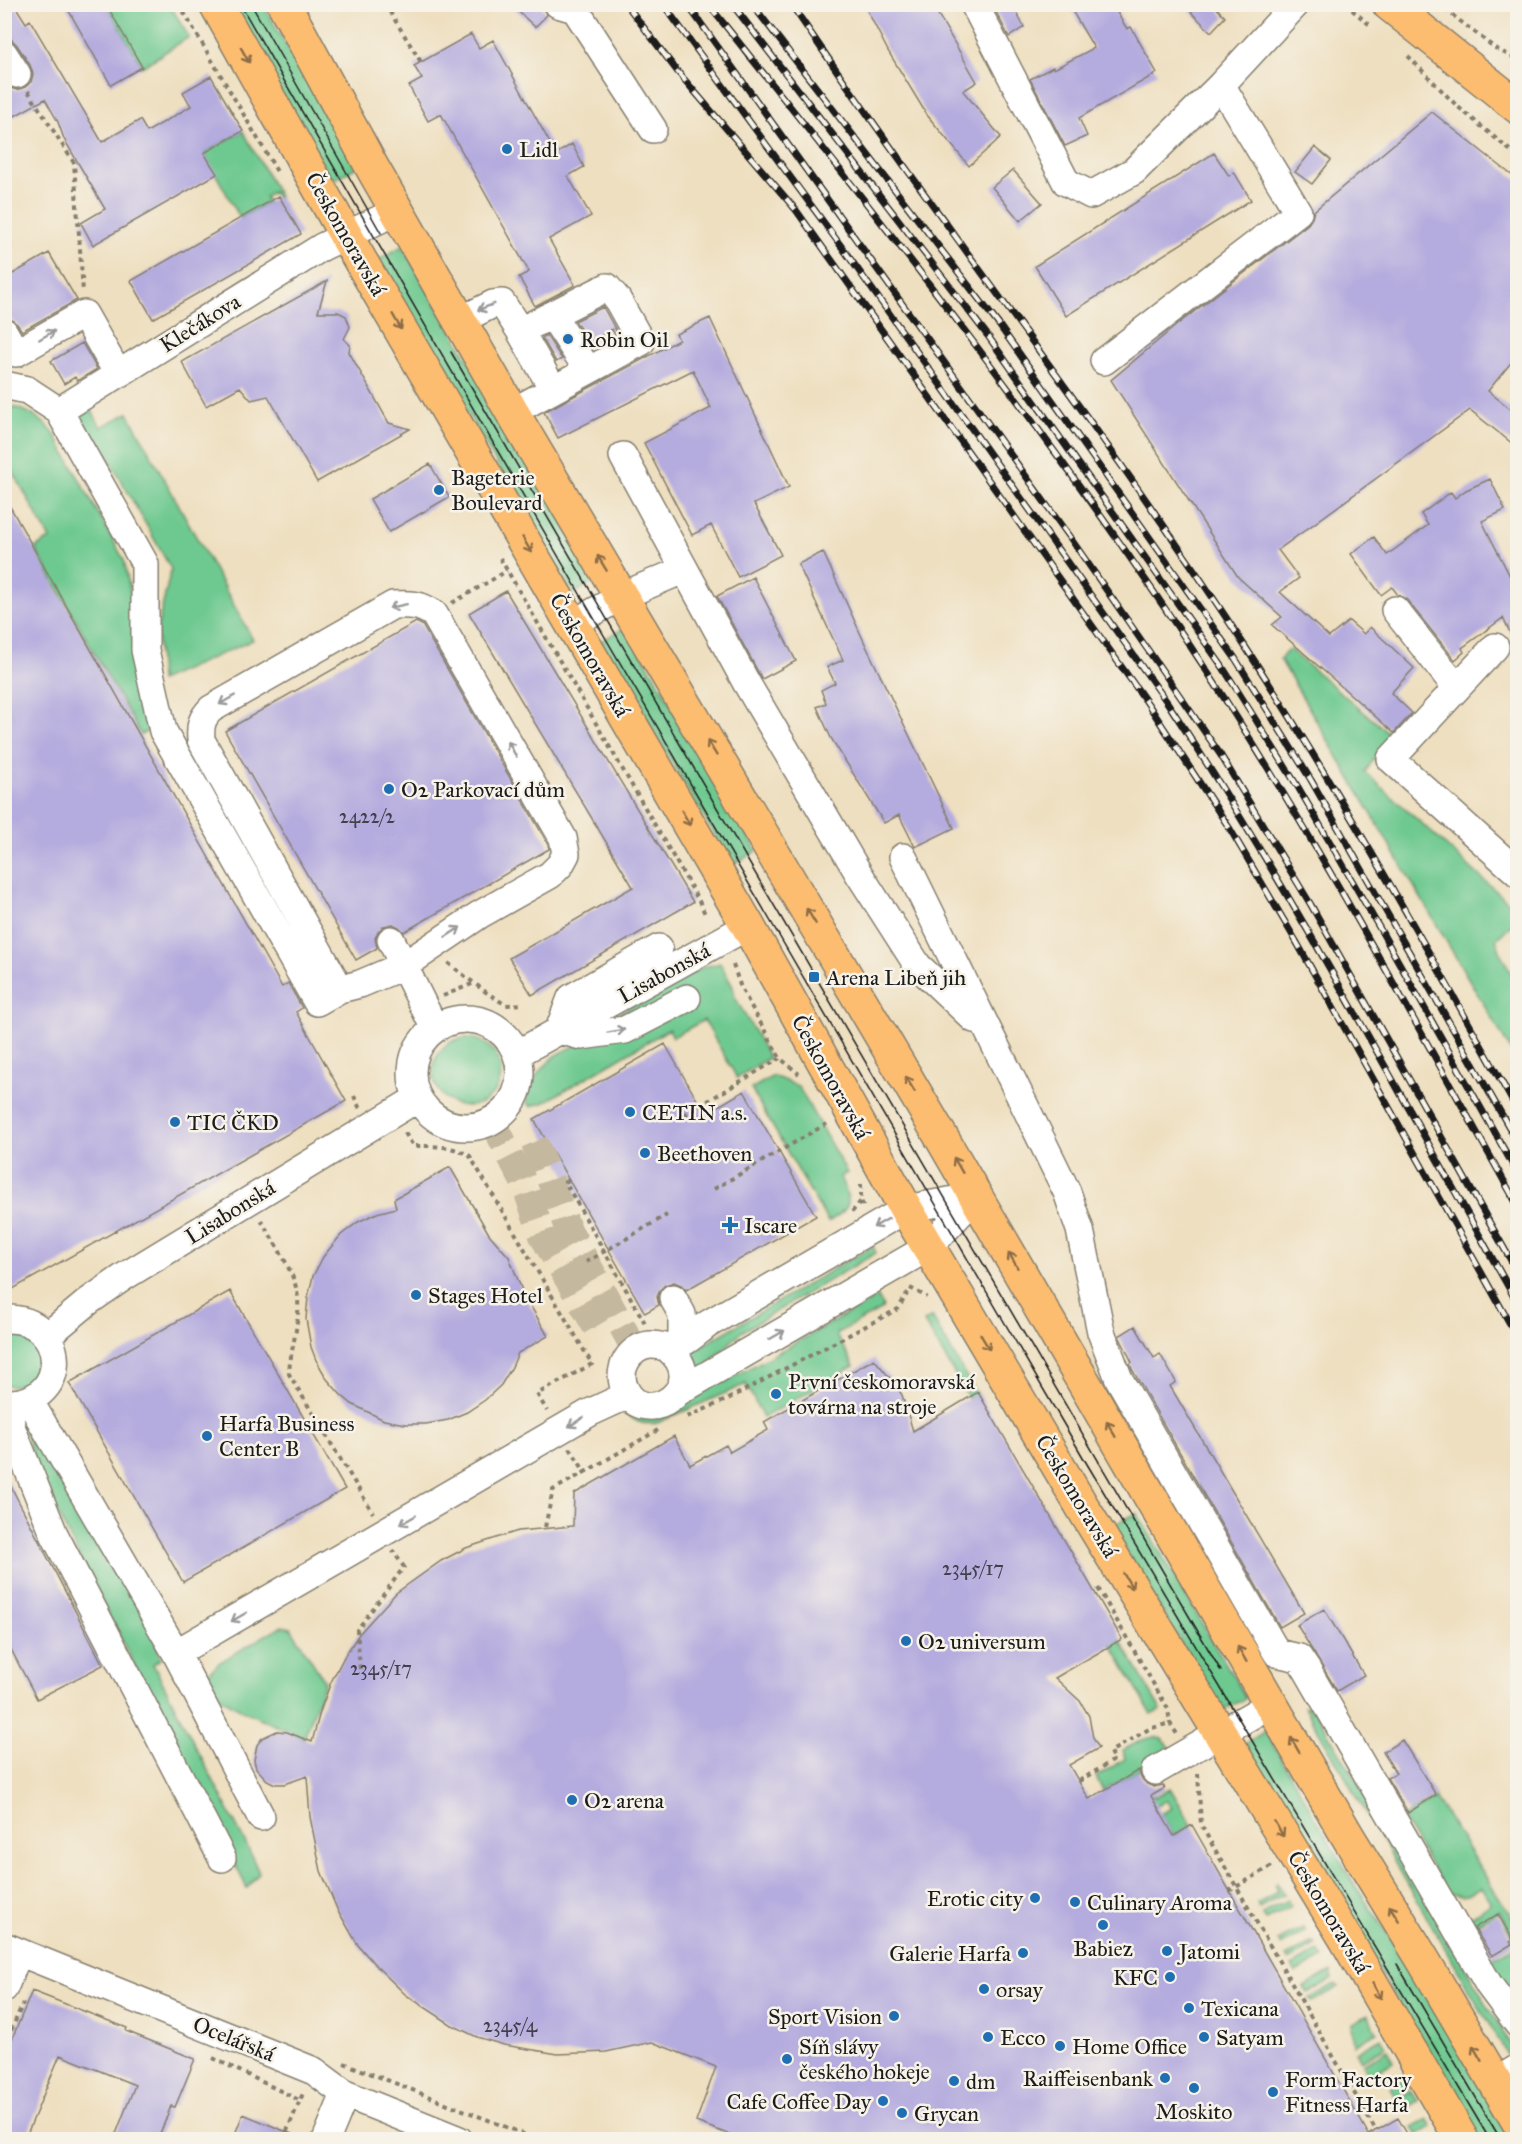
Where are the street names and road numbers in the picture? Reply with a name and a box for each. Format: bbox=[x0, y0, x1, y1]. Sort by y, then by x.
street label: Českomoravská bbox=[300, 167, 393, 301]
street label: Klečákova bbox=[155, 287, 246, 358]
street label: Českomoravská bbox=[544, 588, 637, 722]
street label: Lisabonská bbox=[613, 936, 715, 1009]
street label: Českomoravská bbox=[786, 1010, 877, 1145]
street label: Lisabonská bbox=[180, 1173, 281, 1250]
street label: Českomoravská bbox=[1030, 1430, 1125, 1563]
street label: Českomoravská bbox=[1282, 1846, 1377, 1979]
street label: Ocelářská bbox=[189, 2010, 280, 2068]

